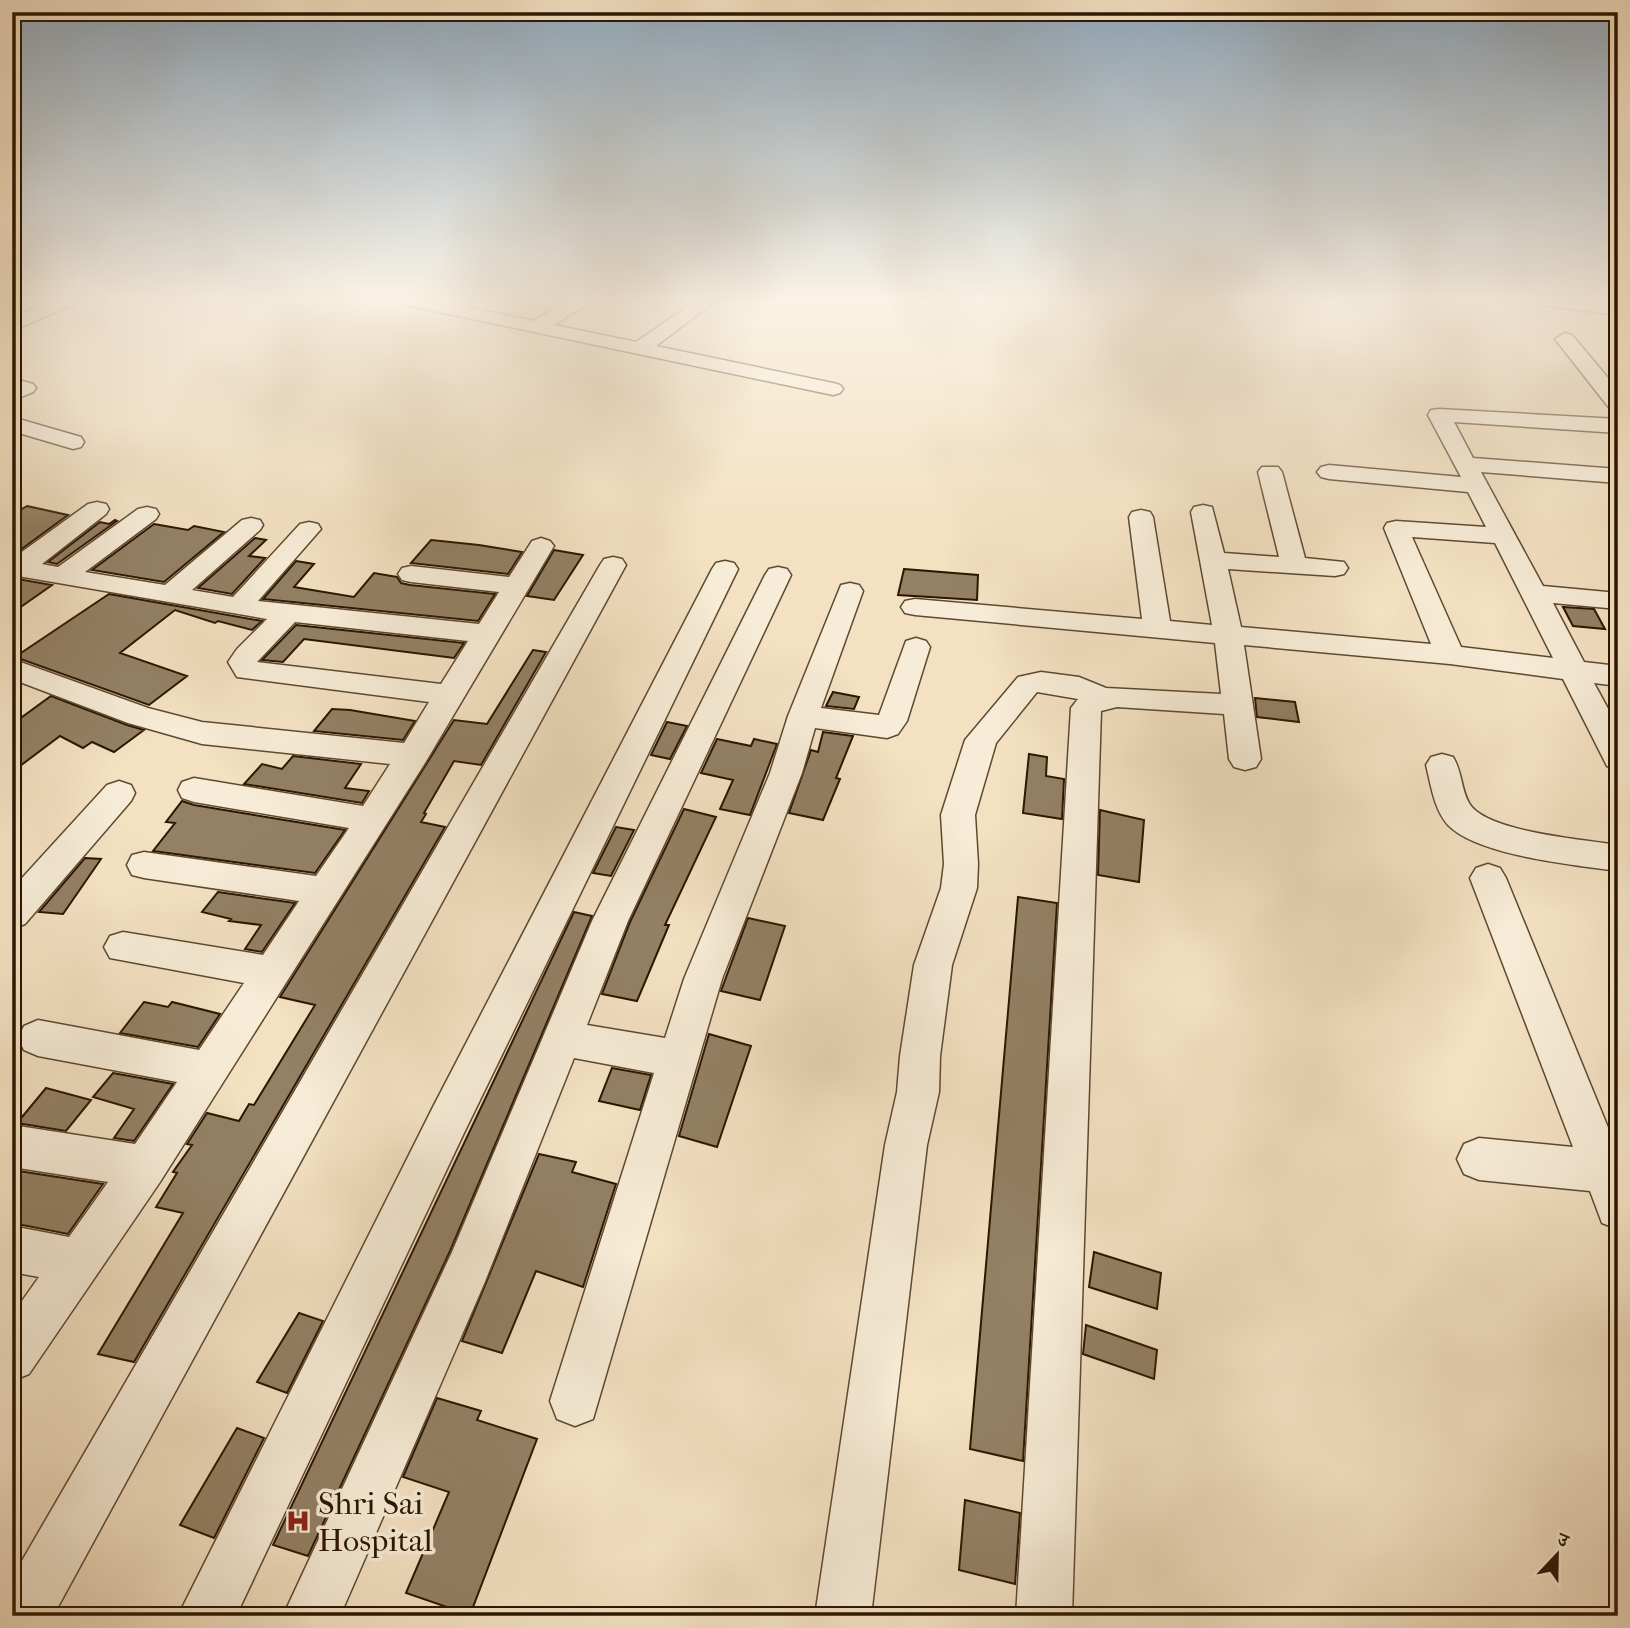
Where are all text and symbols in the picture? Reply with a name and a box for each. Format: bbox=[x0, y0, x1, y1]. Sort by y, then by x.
place label: Shri Sai Hospital bbox=[318, 1485, 433, 1559]
hospital icon: Shri Sai Hospital bbox=[284, 1507, 312, 1535]
north arrow bbox=[1522, 1520, 1592, 1590]
text: उ bbox=[1553, 1527, 1573, 1553]

